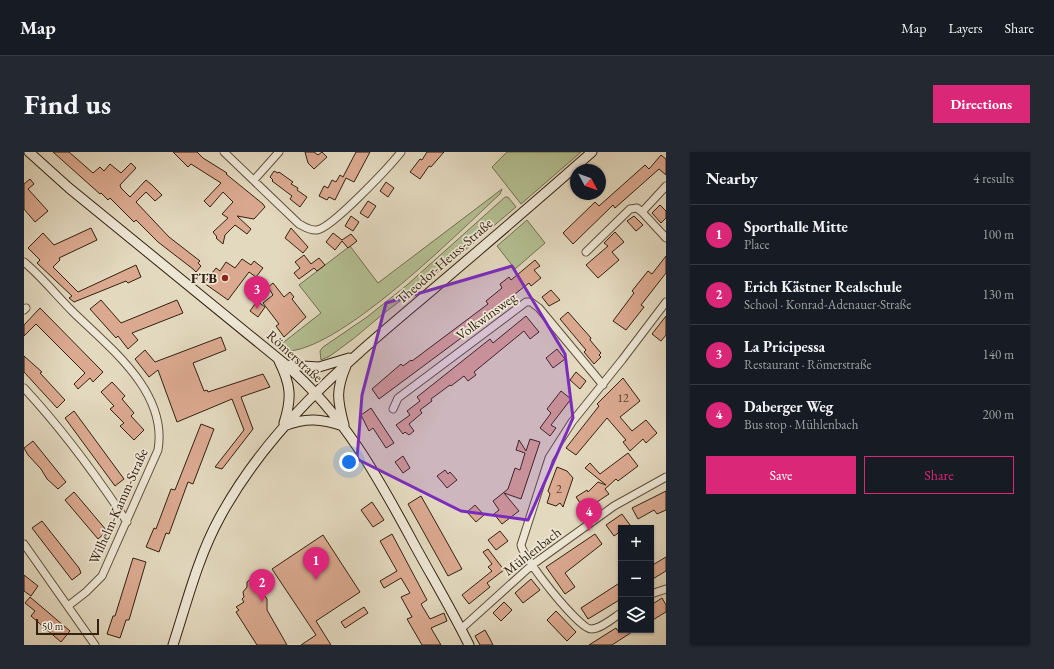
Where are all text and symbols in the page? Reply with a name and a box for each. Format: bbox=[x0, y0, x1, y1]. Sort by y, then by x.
text: Map bbox=[20, 15, 56, 40]
text: Map bbox=[901, 19, 926, 37]
text: Layers bbox=[948, 19, 983, 37]
text: Share bbox=[1005, 19, 1034, 37]
button: Directions bbox=[933, 85, 1030, 123]
text: Find us bbox=[24, 86, 111, 122]
north arrow bbox=[570, 164, 606, 200]
text: Nearby bbox=[706, 167, 758, 189]
text: 4 results bbox=[973, 170, 1014, 187]
street label: Theodor-Heuss-Straße bbox=[392, 214, 496, 308]
text: Sporthalle Mitte bbox=[744, 217, 848, 236]
text: 1 bbox=[716, 226, 722, 243]
text: 100 m bbox=[983, 226, 1014, 243]
text: Place bbox=[744, 236, 770, 253]
place label: FTB bbox=[191, 269, 217, 287]
marker: FTB bbox=[220, 273, 230, 283]
pin: 3 bbox=[244, 276, 270, 309]
text: Erich Kästner Realschule bbox=[744, 277, 902, 296]
text: 2 bbox=[716, 286, 722, 303]
text: 130 m bbox=[983, 286, 1014, 303]
street label: Volkwinsweg bbox=[452, 288, 520, 344]
text: School · Konrad-Adenauer-Straße bbox=[744, 296, 911, 313]
street label: Römerstraße bbox=[263, 326, 327, 386]
text: La Pricipessa bbox=[744, 337, 825, 356]
text: 3 bbox=[716, 346, 722, 363]
text: 140 m bbox=[983, 346, 1014, 363]
text: Restaurant · Römerstraße bbox=[744, 356, 872, 373]
house number: 12 bbox=[617, 390, 629, 406]
text: Daberger Weg bbox=[744, 397, 833, 416]
text: 4 bbox=[716, 406, 722, 423]
text: 200 m bbox=[983, 406, 1014, 423]
text: Bus stop · Mühlenbach bbox=[744, 416, 858, 433]
street label: Wilhelm-Kamm-Straße bbox=[84, 445, 152, 567]
your location bbox=[339, 452, 359, 472]
button: Save bbox=[706, 456, 856, 494]
button: Share bbox=[864, 456, 1014, 494]
house number: 2 bbox=[556, 481, 562, 497]
pin: 4 bbox=[576, 498, 602, 531]
street label: Mühlenbach bbox=[499, 523, 565, 579]
map controls bbox=[618, 525, 654, 633]
button: + bbox=[618, 525, 654, 561]
pin: 1 bbox=[303, 547, 329, 580]
button: − bbox=[618, 561, 654, 597]
pin: 2 bbox=[249, 569, 275, 602]
button: layers bbox=[618, 597, 654, 633]
scale bar bbox=[36, 617, 99, 636]
text: 50 m bbox=[42, 619, 63, 633]

